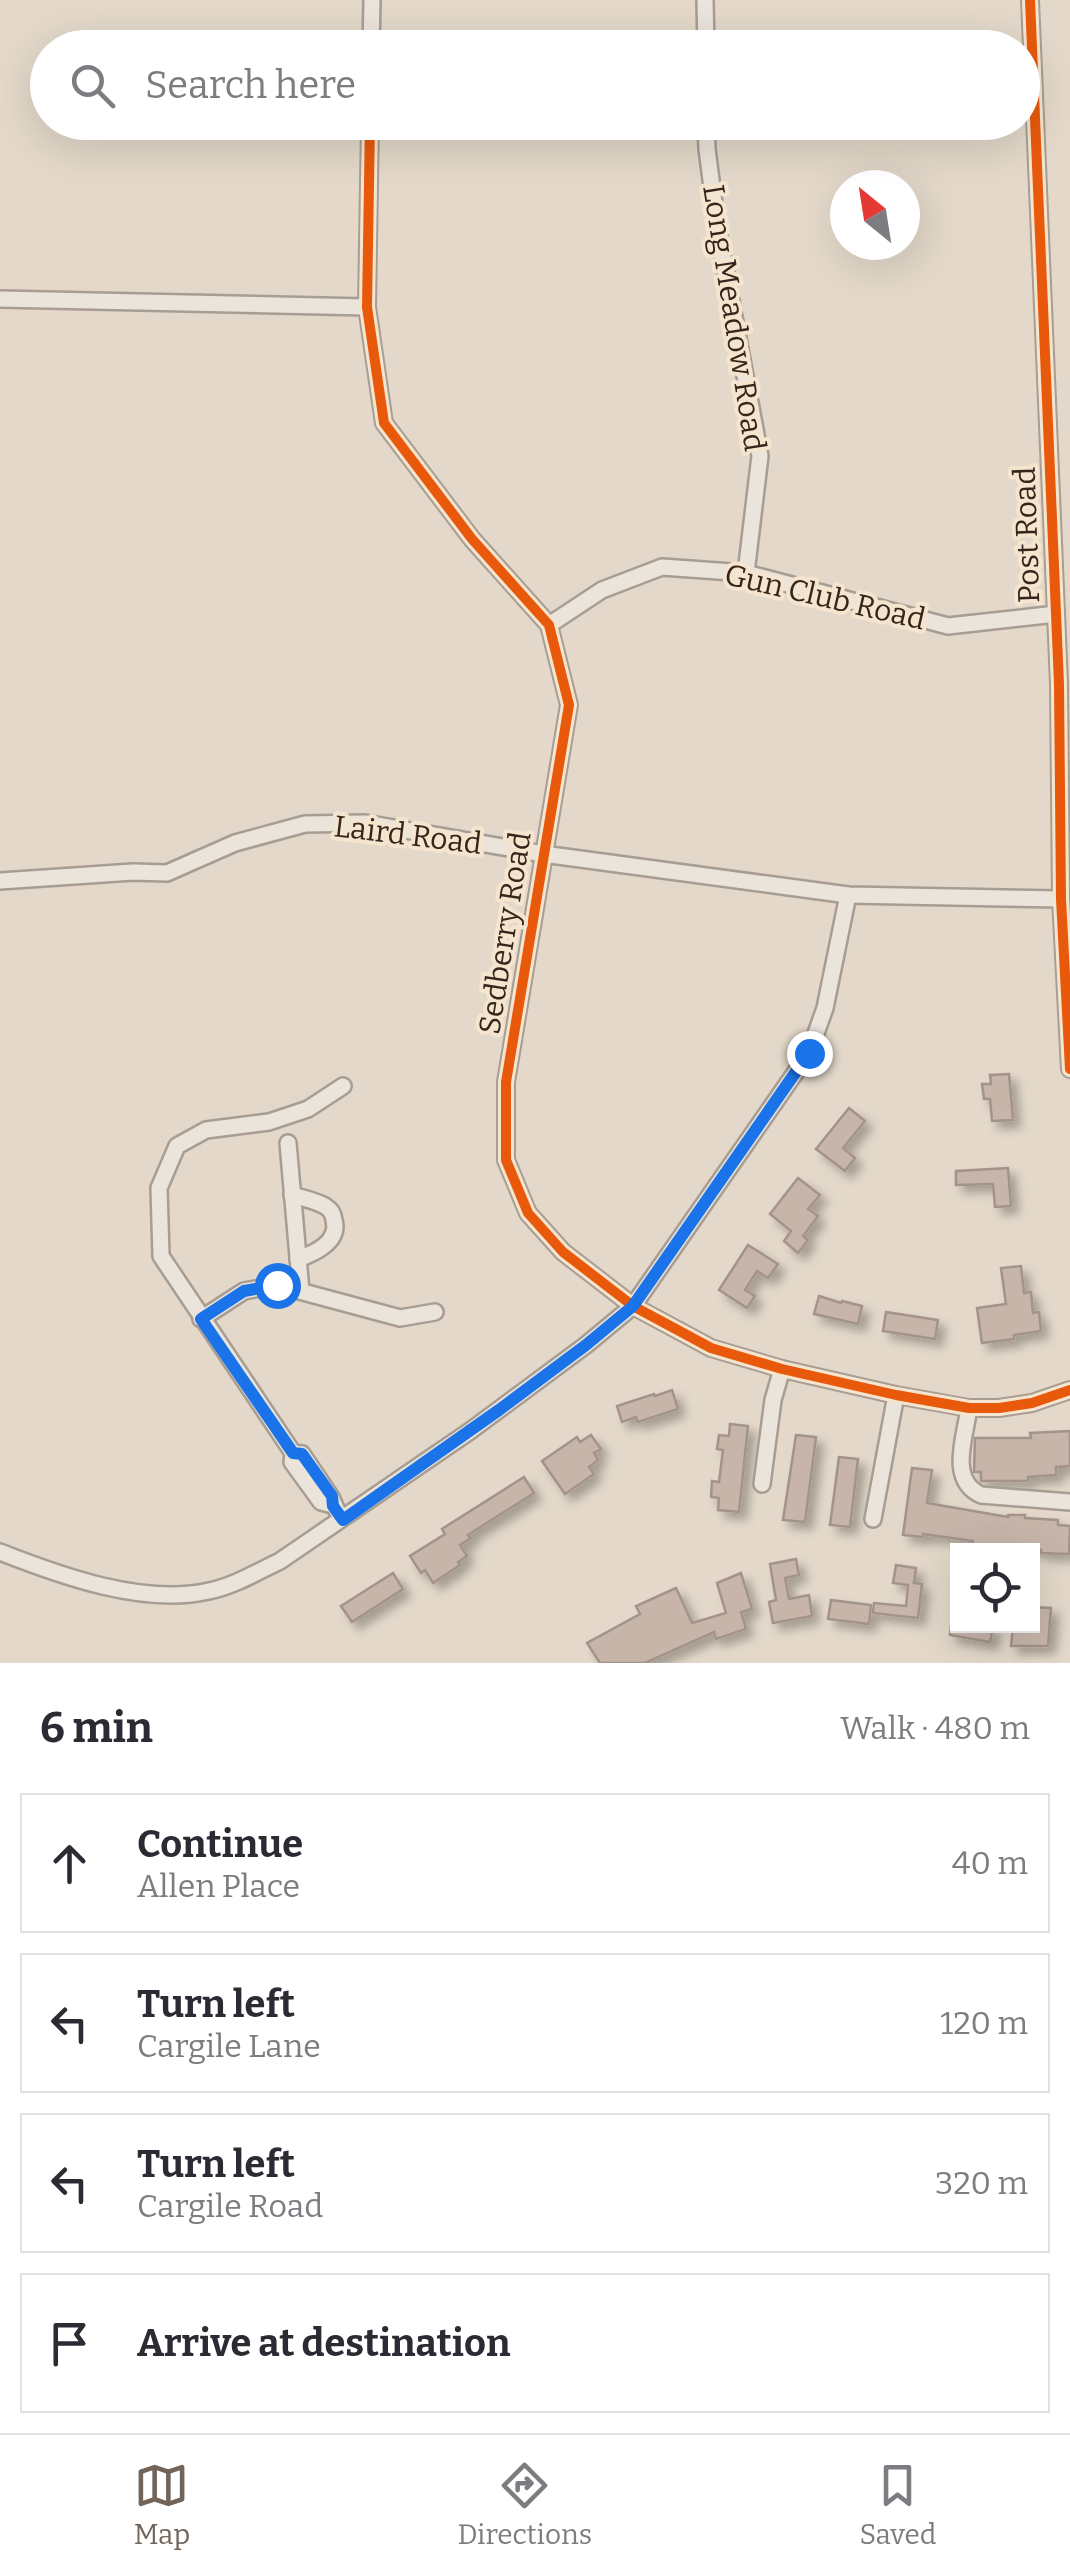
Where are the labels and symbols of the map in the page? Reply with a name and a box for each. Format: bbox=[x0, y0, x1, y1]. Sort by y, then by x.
north arrow bbox=[830, 170, 920, 260]
street label: Long Meadow Road bbox=[695, 182, 773, 454]
street label: Post Road bbox=[1007, 466, 1047, 604]
street label: Gun Club Road bbox=[721, 556, 929, 638]
street label: Laird Road bbox=[332, 808, 484, 862]
street label: Sedberry Road bbox=[471, 829, 539, 1037]
route end bbox=[787, 1031, 833, 1077]
route start bbox=[255, 1263, 301, 1309]

